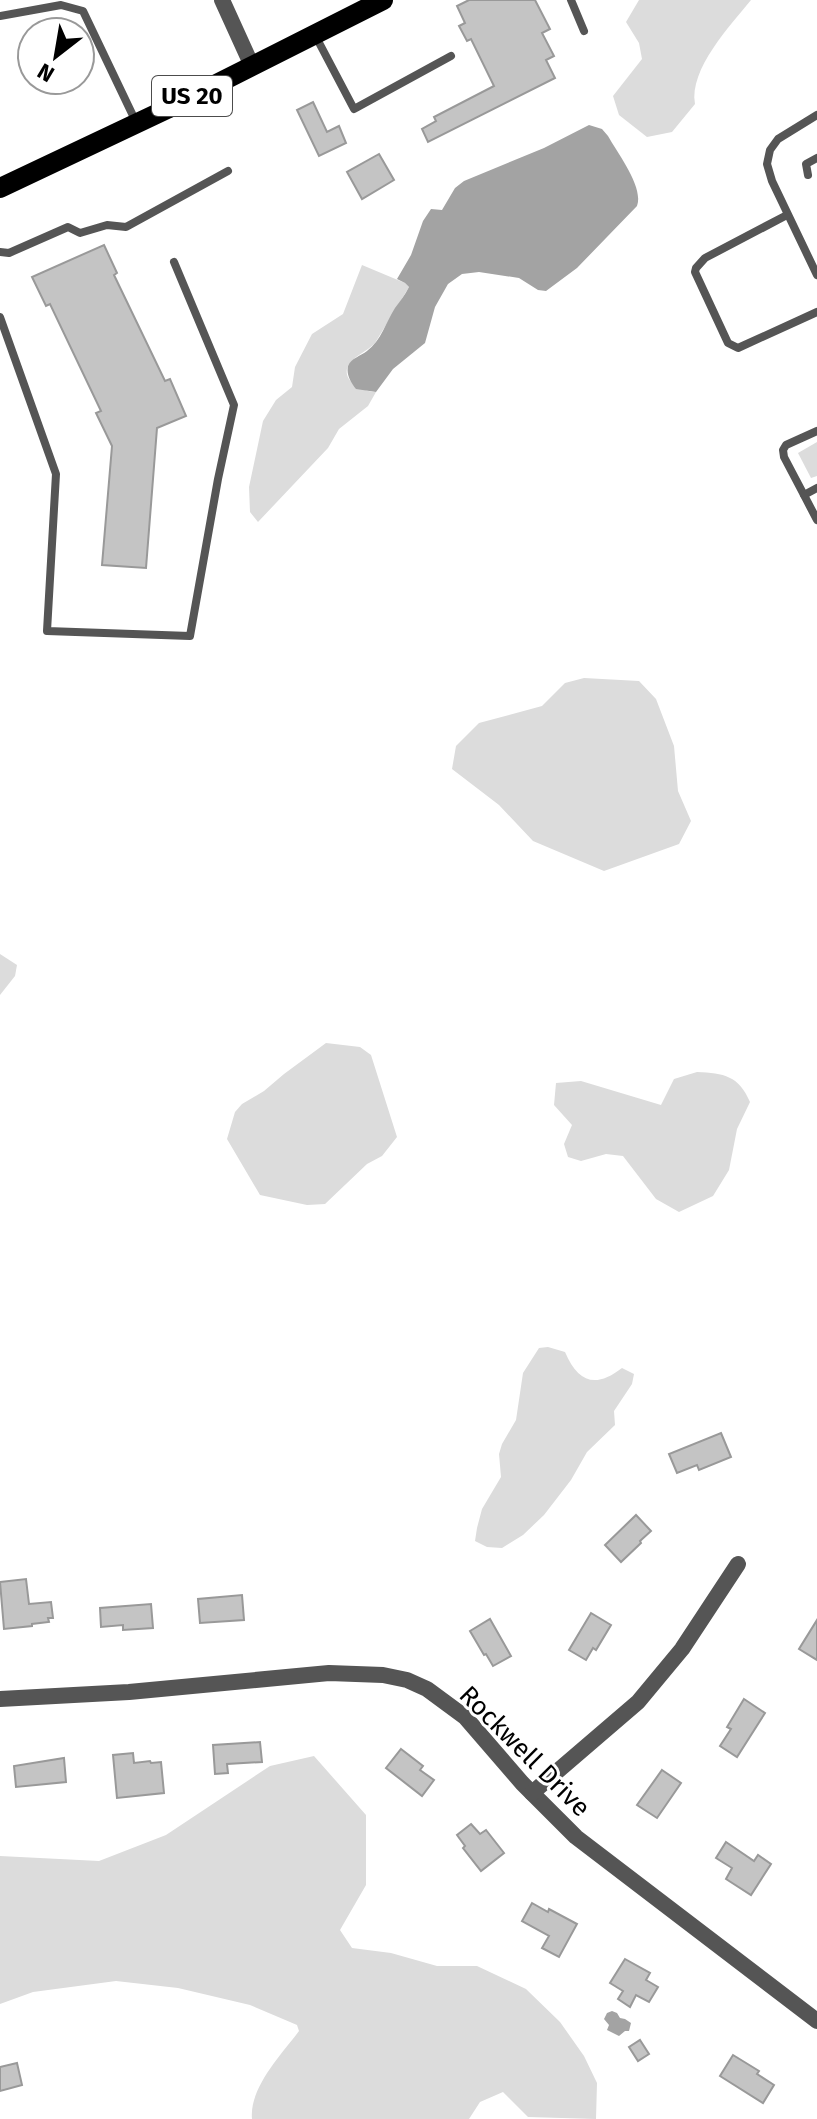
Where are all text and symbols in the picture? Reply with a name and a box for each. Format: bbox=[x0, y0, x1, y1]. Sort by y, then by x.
north arrow bbox=[16, 16, 96, 96]
text: N bbox=[33, 57, 59, 88]
road number: US 20 bbox=[152, 76, 232, 116]
street label: Rockwell Drive bbox=[453, 1680, 596, 1823]

